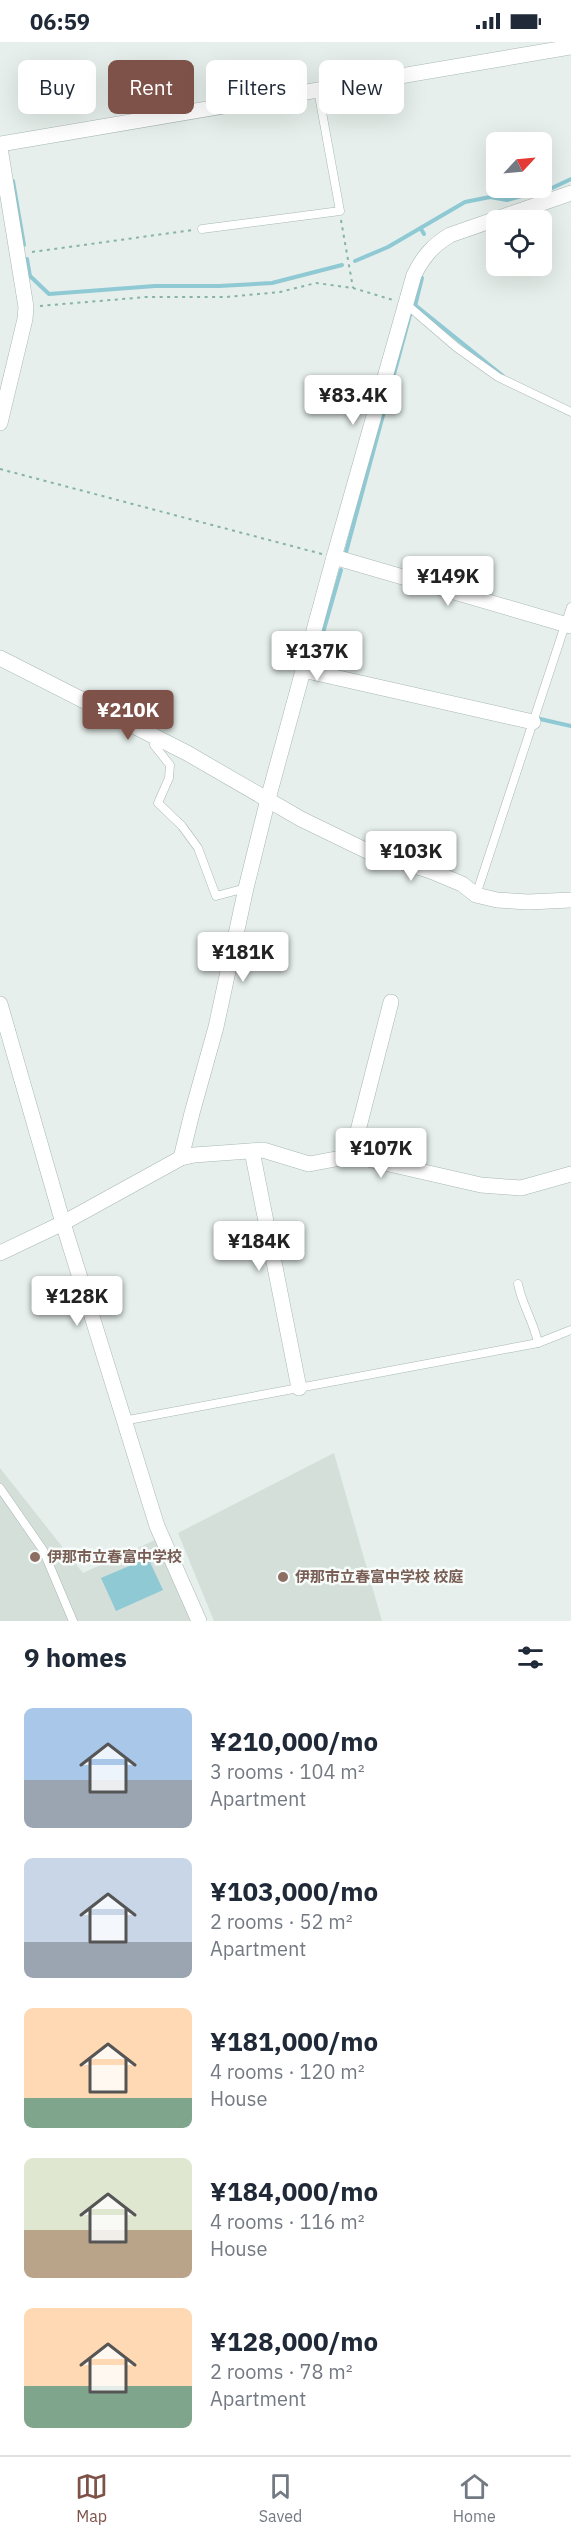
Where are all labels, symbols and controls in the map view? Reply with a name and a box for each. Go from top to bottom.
text: 06:59 [30,7,90,36]
chip: Buy [18,60,96,114]
chip: Rent [108,60,194,114]
chip: Filters [206,60,307,114]
chip: New [319,60,404,114]
north arrow [486,132,552,198]
map controls [486,132,552,276]
button: locate [486,210,552,276]
pin: ¥83.4K [304,375,402,426]
text: ¥83.4K [318,381,388,408]
pin: ¥149K [406,556,490,607]
text: ¥149K [417,562,479,589]
pin: ¥137K [275,631,359,682]
text: ¥137K [286,637,348,664]
pin: ¥210K [86,690,170,741]
text: ¥210K [97,696,159,723]
pin: ¥103K [369,831,453,882]
text: ¥103K [380,837,442,864]
pin: ¥181K [201,932,285,983]
text: ¥181K [212,938,274,965]
pin: ¥107K [339,1128,423,1179]
text: ¥107K [350,1134,412,1161]
pin: ¥184K [217,1221,301,1272]
text: ¥184K [228,1227,290,1254]
pin: ¥128K [35,1276,119,1327]
text: ¥128K [46,1282,108,1309]
place label: 伊那市立春富中学校 [47,1547,182,1566]
marker: 伊那市立春富中学校 [28,1550,42,1564]
place label: 伊那市立春富中学校 校庭 [295,1567,464,1586]
marker: 伊那市立春富中学校 校庭 [276,1570,290,1584]
text: 9 homes [24,1640,127,1674]
icon: filters [514,1641,547,1674]
text: ¥210,000/mo [210,1724,378,1758]
icon: home [72,1732,144,1804]
text: 3 rooms · 104 m² [210,1758,365,1785]
text: Apartment [210,1785,306,1812]
text: ¥103,000/mo [210,1874,378,1908]
icon: home [72,1882,144,1954]
text: 2 rooms · 52 m² [210,1908,353,1935]
text: Apartment [210,1935,306,1962]
text: ¥181,000/mo [210,2024,378,2058]
icon: home [72,2032,144,2104]
text: 4 rooms · 120 m² [210,2058,365,2085]
text: House [210,2085,267,2112]
text: ¥184,000/mo [210,2174,378,2208]
icon: home [72,2182,144,2254]
text: 4 rooms · 116 m² [210,2208,365,2235]
text: House [210,2235,267,2262]
text: ¥128,000/mo [210,2324,378,2358]
icon: home [72,2332,144,2404]
text: 2 rooms · 78 m² [210,2358,353,2385]
text: Apartment [210,2385,306,2412]
tab: Map [75,2470,108,2526]
tab: Saved [259,2470,302,2526]
tab: Home [453,2470,496,2526]

